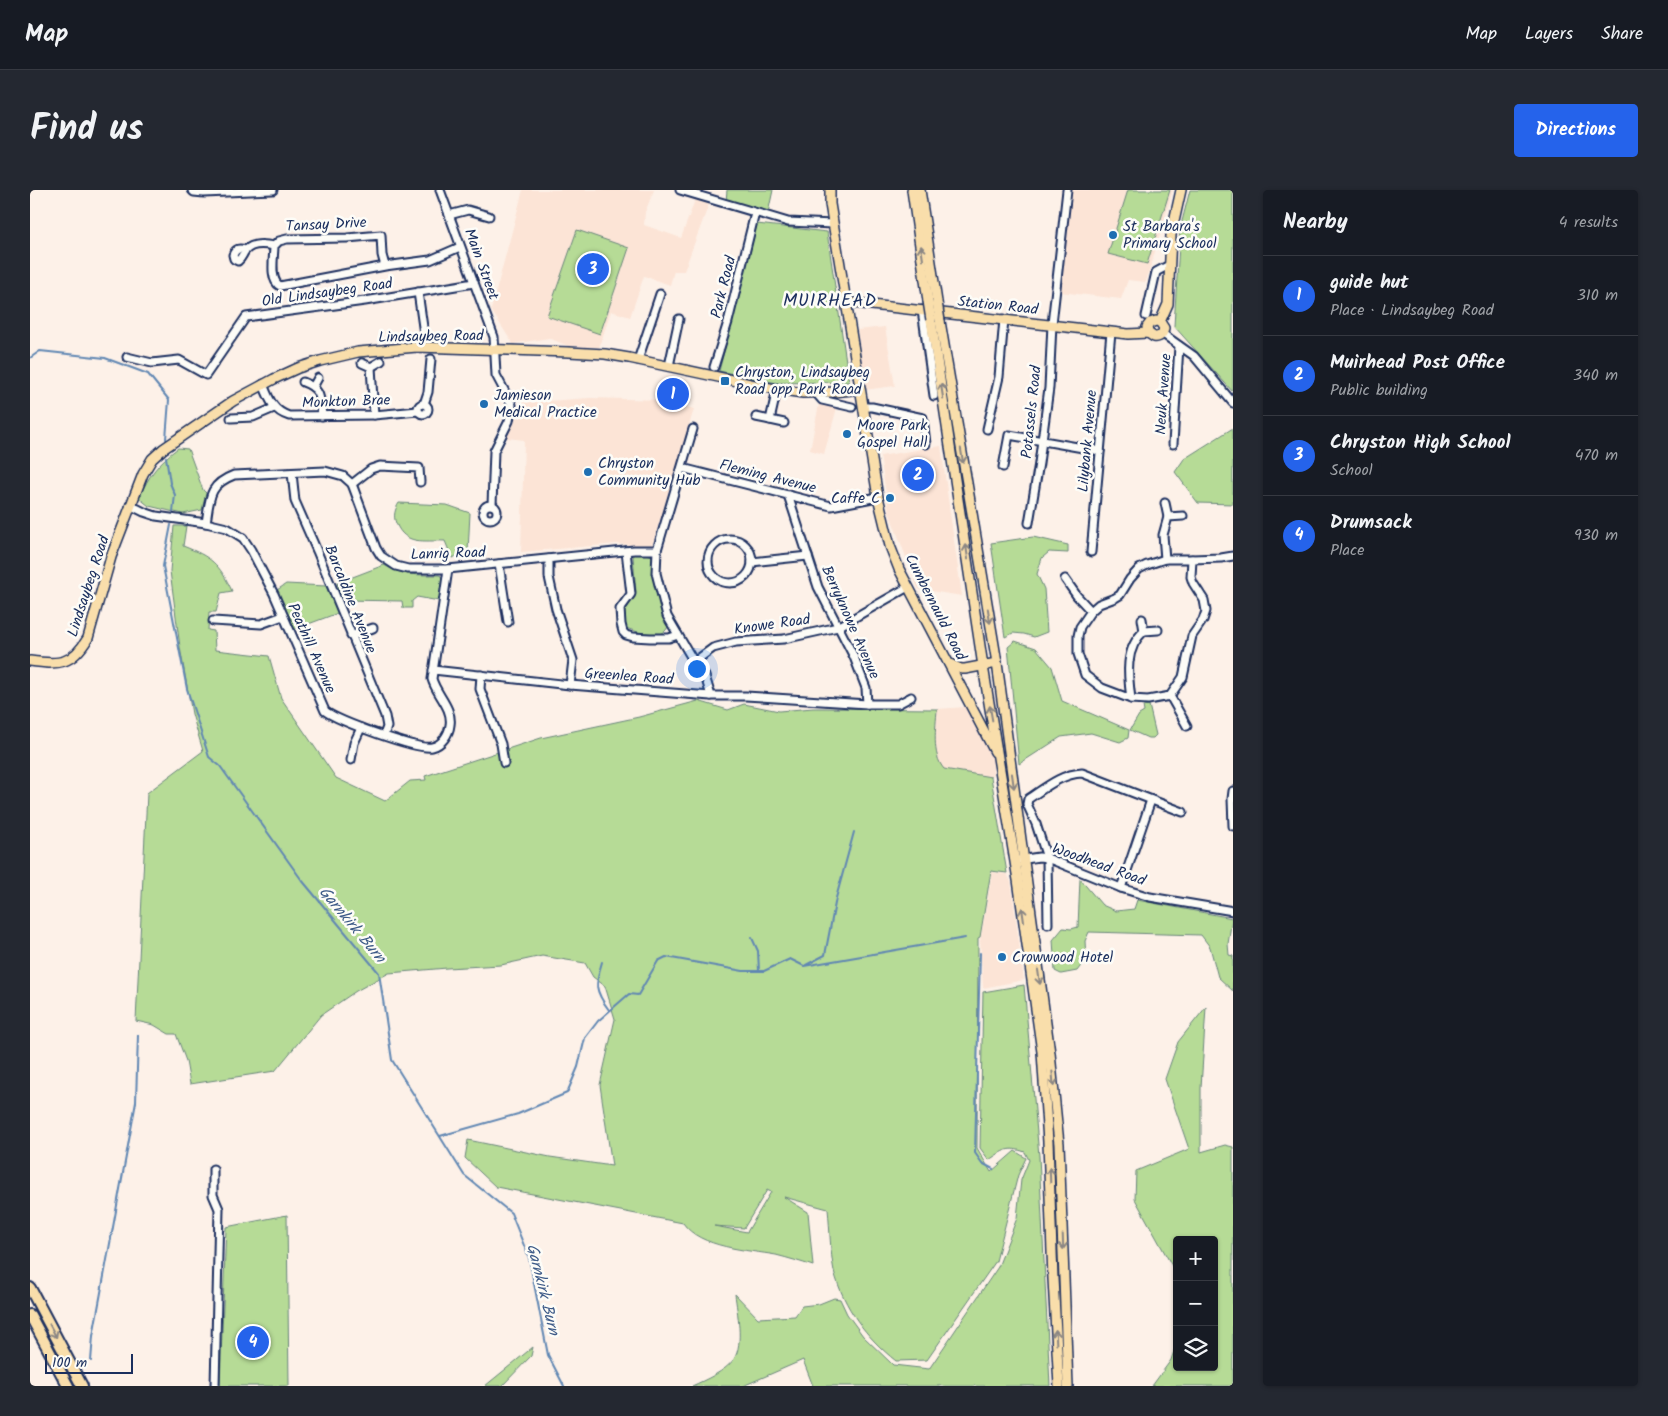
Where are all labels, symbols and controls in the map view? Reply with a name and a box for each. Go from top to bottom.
text: Map [25,15,68,54]
text: Map [1466,20,1497,49]
text: Layers [1525,20,1573,49]
text: Share [1601,20,1643,49]
text: Find us [30,102,143,158]
button: Directions [1514,104,1638,157]
text: Nearby [1283,206,1348,239]
text: 4 results [1559,210,1618,235]
street label: Tansay Drive [285,211,367,239]
place label: St Barbara's Primary School [1123,215,1217,256]
street label: Main Street [457,225,505,304]
marker: St Barbara's Primary School [1107,229,1119,241]
one-way arrow [916,245,926,261]
pin: 3 [577,250,609,288]
street label: Park Road [705,253,743,321]
text: guide hut [1330,268,1409,298]
street label: Old Lindsaybeg Road [260,272,395,314]
text: 1 [1297,283,1301,308]
text: 310 m [1577,283,1618,308]
district label: MUIRHEAD [783,287,877,316]
street label: Station Road [956,290,1040,322]
text: Place · Lindsaybeg Road [1330,298,1494,323]
street label: Lindsaybeg Road [378,324,485,350]
text: Muirhead Post Office [1330,348,1505,378]
street label: Neuk Avenue [1149,352,1179,435]
place label: Chryston, Lindsaybeg Road opp Park Road [735,361,870,402]
text: 2 [1294,363,1304,388]
text: 340 m [1573,363,1618,388]
street label: Potassels Road [1015,364,1049,460]
pin: 1 [657,375,689,413]
marker: Chryston, Lindsaybeg Road opp Park Road [719,375,731,387]
text: Public building [1330,378,1428,403]
place label: Jamieson Medical Practice [494,384,597,425]
one-way arrow [937,384,947,400]
street label: Monkton Brae [301,388,391,416]
street label: Lilybank Avenue [1072,389,1104,493]
marker: Jamieson Medical Practice [478,398,490,410]
place label: Moore Park Gospel Hall [857,414,928,455]
marker: Moore Park Gospel Hall [841,428,853,440]
text: Chryston High School [1330,428,1510,458]
text: 3 [1295,443,1303,468]
text: 470 m [1575,443,1618,468]
one-way arrow [958,448,968,464]
place label: Chryston Community Hub [598,452,701,493]
street label: Fleming Avenue [717,453,819,501]
pin: 2 [902,456,934,494]
text: School [1330,458,1373,483]
marker: Chryston Community Hub [582,466,594,478]
place label: Caffe C [831,487,880,511]
marker: Caffe C [884,492,896,504]
text: Drumsack [1330,508,1412,538]
text: 4 [1295,523,1303,548]
text: 930 m [1574,523,1618,548]
street label: Lindsaybeg Road [61,532,117,640]
text: Place [1330,538,1364,563]
street label: Lanrig Road [410,541,486,567]
street label: Barcaldine Avenue [317,542,383,657]
one-way arrow [961,544,971,560]
street label: Cumbernauld Road [898,550,973,666]
street label: Berryknowe Avenue [814,562,886,683]
street label: Peathill Avenue [280,599,342,698]
street label: Knowe Road [733,608,812,642]
one-way arrow [984,608,994,624]
your location [684,656,710,682]
street label: Greenlea Road [584,662,675,692]
one-way arrow [986,705,996,721]
one-way arrow [1008,773,1018,789]
street label: Woodhead Road [1048,837,1149,893]
water label: Garnkirk Burn [312,881,392,970]
one-way arrow [1017,908,1027,924]
place label: Crowwood Hotel [1012,946,1113,970]
marker: Crowwood Hotel [996,951,1008,963]
one-way arrow [1035,968,1045,984]
one-way arrow [1048,1071,1058,1087]
one-way arrow [1045,1167,1054,1183]
one-way arrow [1058,1233,1067,1249]
map controls [1173,1236,1218,1371]
button: + [1173,1236,1218,1281]
water label: Garnkirk Burn [519,1241,566,1339]
button: − [1173,1281,1218,1326]
one-way arrow [49,1323,58,1338]
pin: 4 [237,1323,269,1361]
button: layers [1173,1326,1218,1371]
one-way arrow [1051,1330,1060,1346]
scale bar [45,1351,132,1374]
text: 100 m [52,1352,87,1374]

